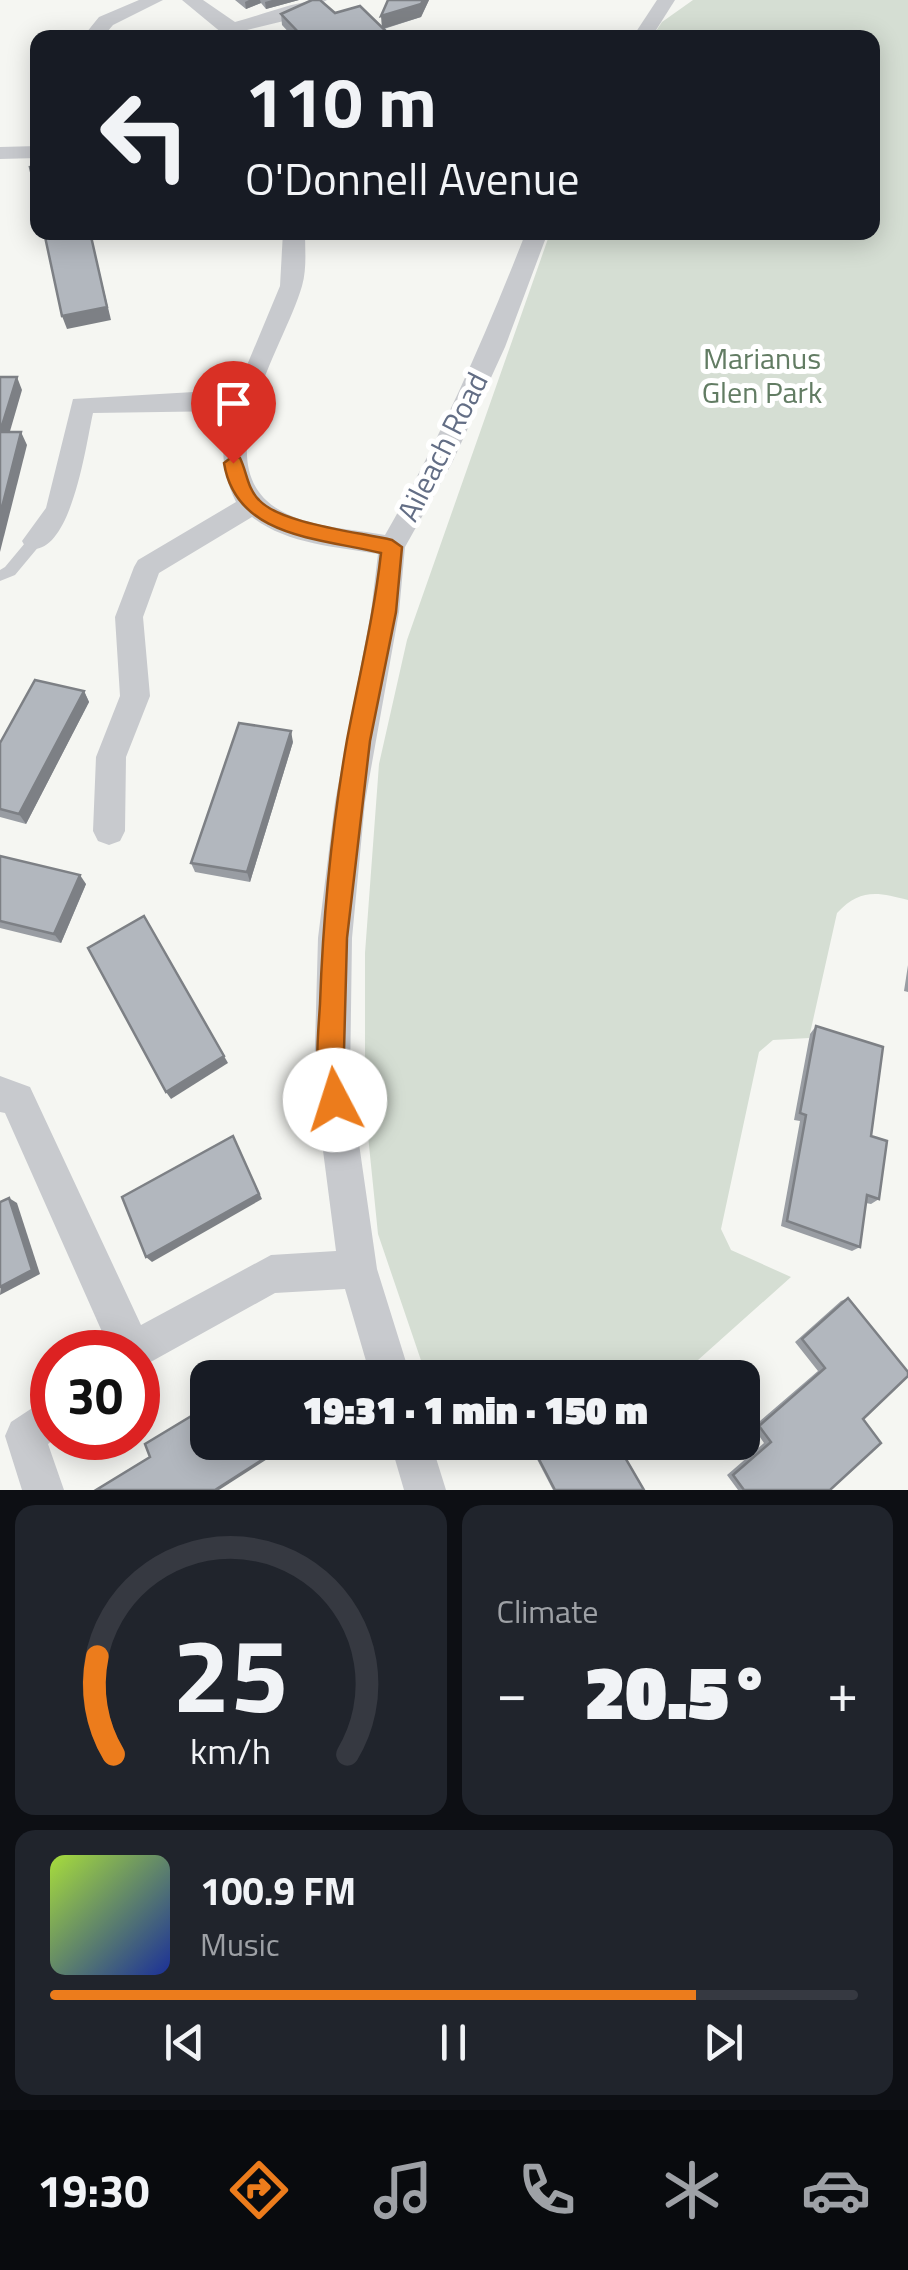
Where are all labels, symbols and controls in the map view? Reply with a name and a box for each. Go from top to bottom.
text: 110 m [245,48,437,154]
icon: left [80,70,210,200]
text: O'Donnell Avenue [245,144,579,212]
park label: Marianus Glen Park [702,335,822,415]
pin [191,361,276,464]
street label: Aileach Road [385,364,499,529]
icon: arrive [206,376,261,431]
position arrow [283,1048,387,1152]
speed limit sign: 30 [30,1330,160,1460]
text: 19:31 · 1 min · 150 m [302,1381,648,1439]
text: Climate [497,1587,598,1635]
text: 25 [173,1594,289,1752]
text: 20.5° [584,1634,770,1748]
text: − [497,1650,527,1733]
text: + [827,1650,858,1733]
text: km/h [190,1723,271,1778]
text: 100.9 FM [200,1862,356,1920]
text: Music [200,1920,280,1968]
icon: previous [157,2015,212,2070]
icon: pause [426,2015,481,2070]
icon: next [696,2015,751,2070]
icon: directions [224,2155,294,2225]
icon: music [368,2155,438,2225]
icon: phone [512,2155,582,2225]
icon: climate [657,2155,727,2225]
icon: car [801,2155,871,2225]
text: 19:30 [37,2156,149,2224]

